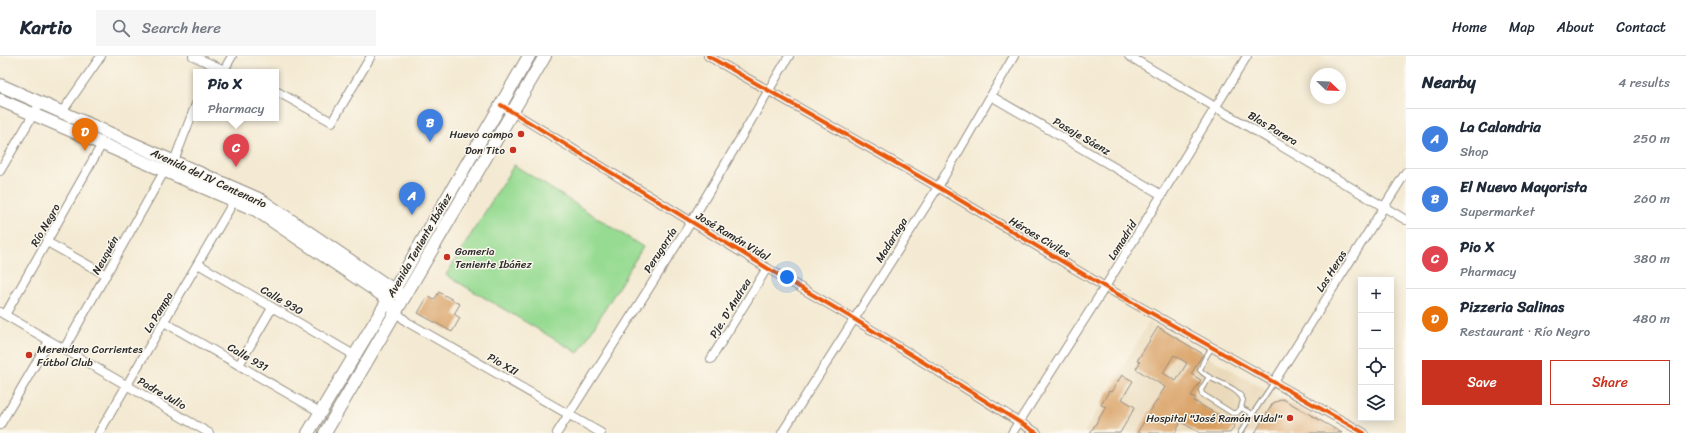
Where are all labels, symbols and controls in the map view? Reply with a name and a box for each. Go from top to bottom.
search box [96,10,376,46]
text: Kartio [20,11,72,44]
text: Search here [142,15,221,41]
text: Home [1452,15,1487,40]
text: Map [1509,15,1535,40]
text: About [1557,15,1594,40]
text: Contact [1616,15,1666,40]
icon: search [110,17,132,39]
text: Nearby [1422,67,1476,97]
north arrow [1310,68,1346,104]
popup [193,69,279,121]
text: Pio X [208,71,243,97]
text: 4 results [1618,71,1670,94]
text: Pharmacy [208,97,264,120]
street label: Blas Parera [1244,106,1302,151]
pin: B [417,109,443,142]
street label: Pasaje Sáenz [1049,112,1115,161]
text: La Calandria [1460,114,1541,140]
pin: D [72,118,98,151]
place label: Huevo campo [449,125,513,144]
text: A [1431,127,1439,150]
text: 250 m [1633,127,1670,150]
marker: Huevo campo [516,129,526,139]
pin: C [223,134,249,167]
text: Shop [1460,140,1488,163]
place label: Don Tito [465,141,506,160]
street label: Avenida del IV Centenario [149,145,269,211]
marker: Don Tito [508,145,518,155]
text: El Nuevo Mayorista [1460,174,1587,200]
pin: A [399,182,425,215]
text: B [1431,187,1439,210]
text: 260 m [1634,187,1670,210]
street label: Avenida Teniente Ibáñez [384,191,454,299]
street label: Río Negro [25,200,66,250]
text: Supermarket [1460,200,1535,223]
street label: José Ramón Vidal [691,206,774,266]
street label: Héroes Civiles [1005,212,1075,264]
street label: Madariaga [870,214,913,266]
street label: Lamadrid [1103,216,1143,264]
street label: Perugorría [638,223,683,277]
street label: Neuquén [87,232,124,278]
text: Pio X [1460,234,1495,260]
place label: Gomeria Teniente Ibáñez [455,242,532,274]
street label: Las Heras [1311,246,1352,296]
text: C [1431,247,1439,270]
text: 380 m [1633,247,1670,270]
marker: Gomeria Teniente Ibáñez [442,252,452,262]
text: Pharmacy [1460,260,1516,283]
your location [777,267,797,287]
street label: Pje. D'Andrea [705,274,757,342]
map controls [1358,277,1394,421]
button: + [1358,277,1394,313]
street label: Calle 930 [257,280,307,320]
street label: La Pampa [139,288,178,337]
text: Pizzeria Salinas [1460,294,1564,320]
text: D [1431,307,1439,330]
text: 480 m [1632,307,1670,330]
button: − [1358,313,1394,349]
text: Restaurant · Río Negro [1460,320,1590,343]
street label: Calle 931 [224,338,272,377]
place label: Merendero Corrientes Fútbol Club [37,340,143,372]
street label: Pio XII [484,348,522,381]
button: locate [1358,349,1394,385]
marker: Merendero Corrientes Fútbol Club [24,350,34,360]
button: Save [1422,360,1542,405]
button: Share [1550,360,1670,405]
street label: Padre Julio [134,372,190,415]
button: layers [1358,385,1394,421]
place label: Hospital "José Ramón Vidal" [1146,409,1283,428]
marker: Hospital "José Ramón Vidal" [1285,413,1295,423]

